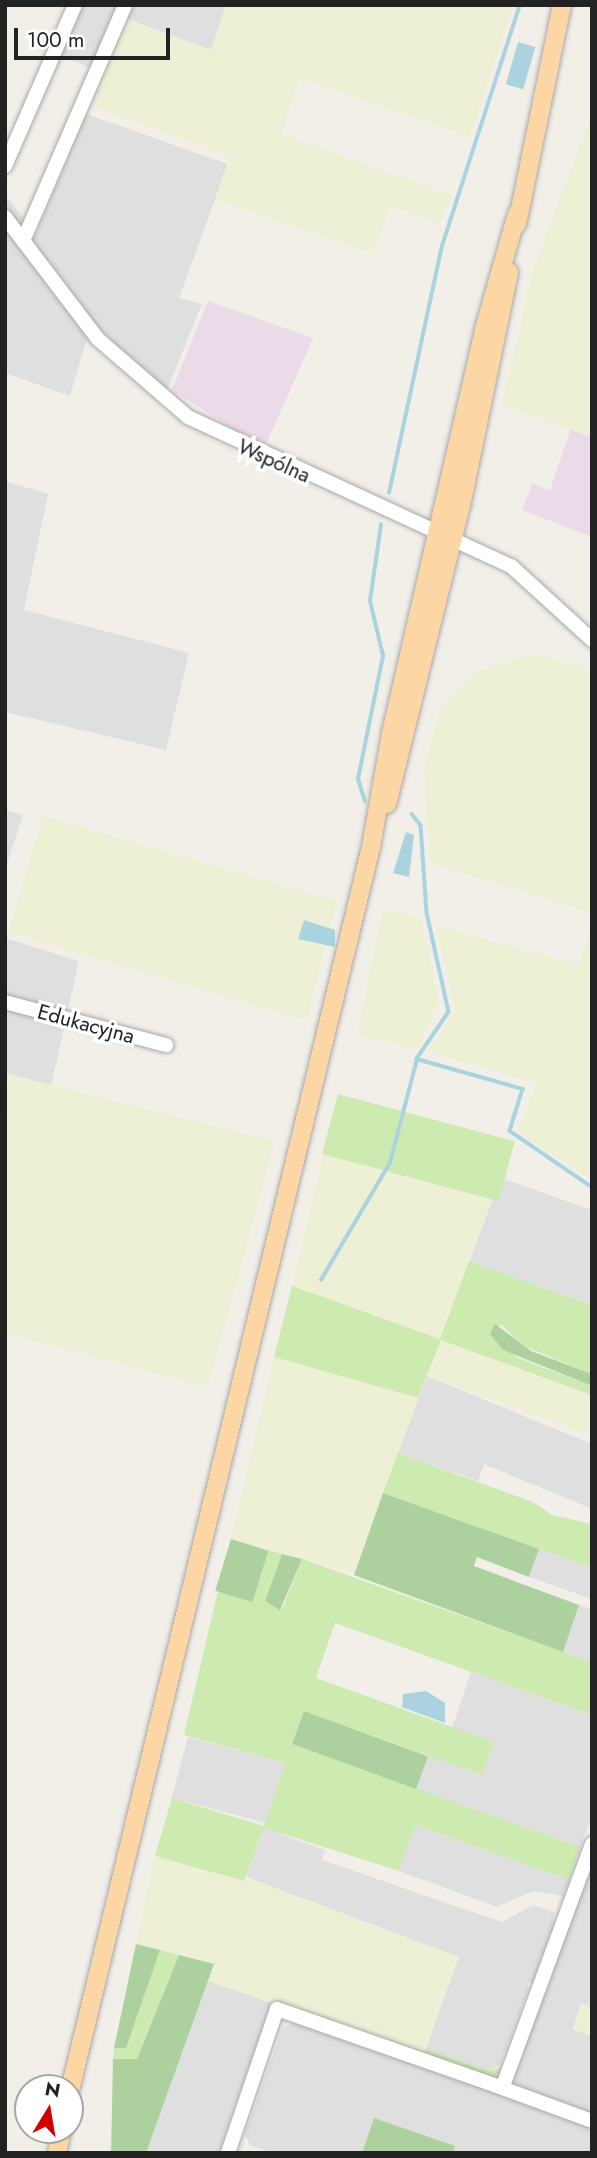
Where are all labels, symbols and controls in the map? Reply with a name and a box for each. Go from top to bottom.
scale bar [18,14,173,58]
text: 100 m [27,25,84,55]
street label: Wspólna [234,434,314,488]
street label: Edukacyjna [35,999,137,1049]
north arrow [14,2074,84,2144]
text: N [43,2075,63,2105]

